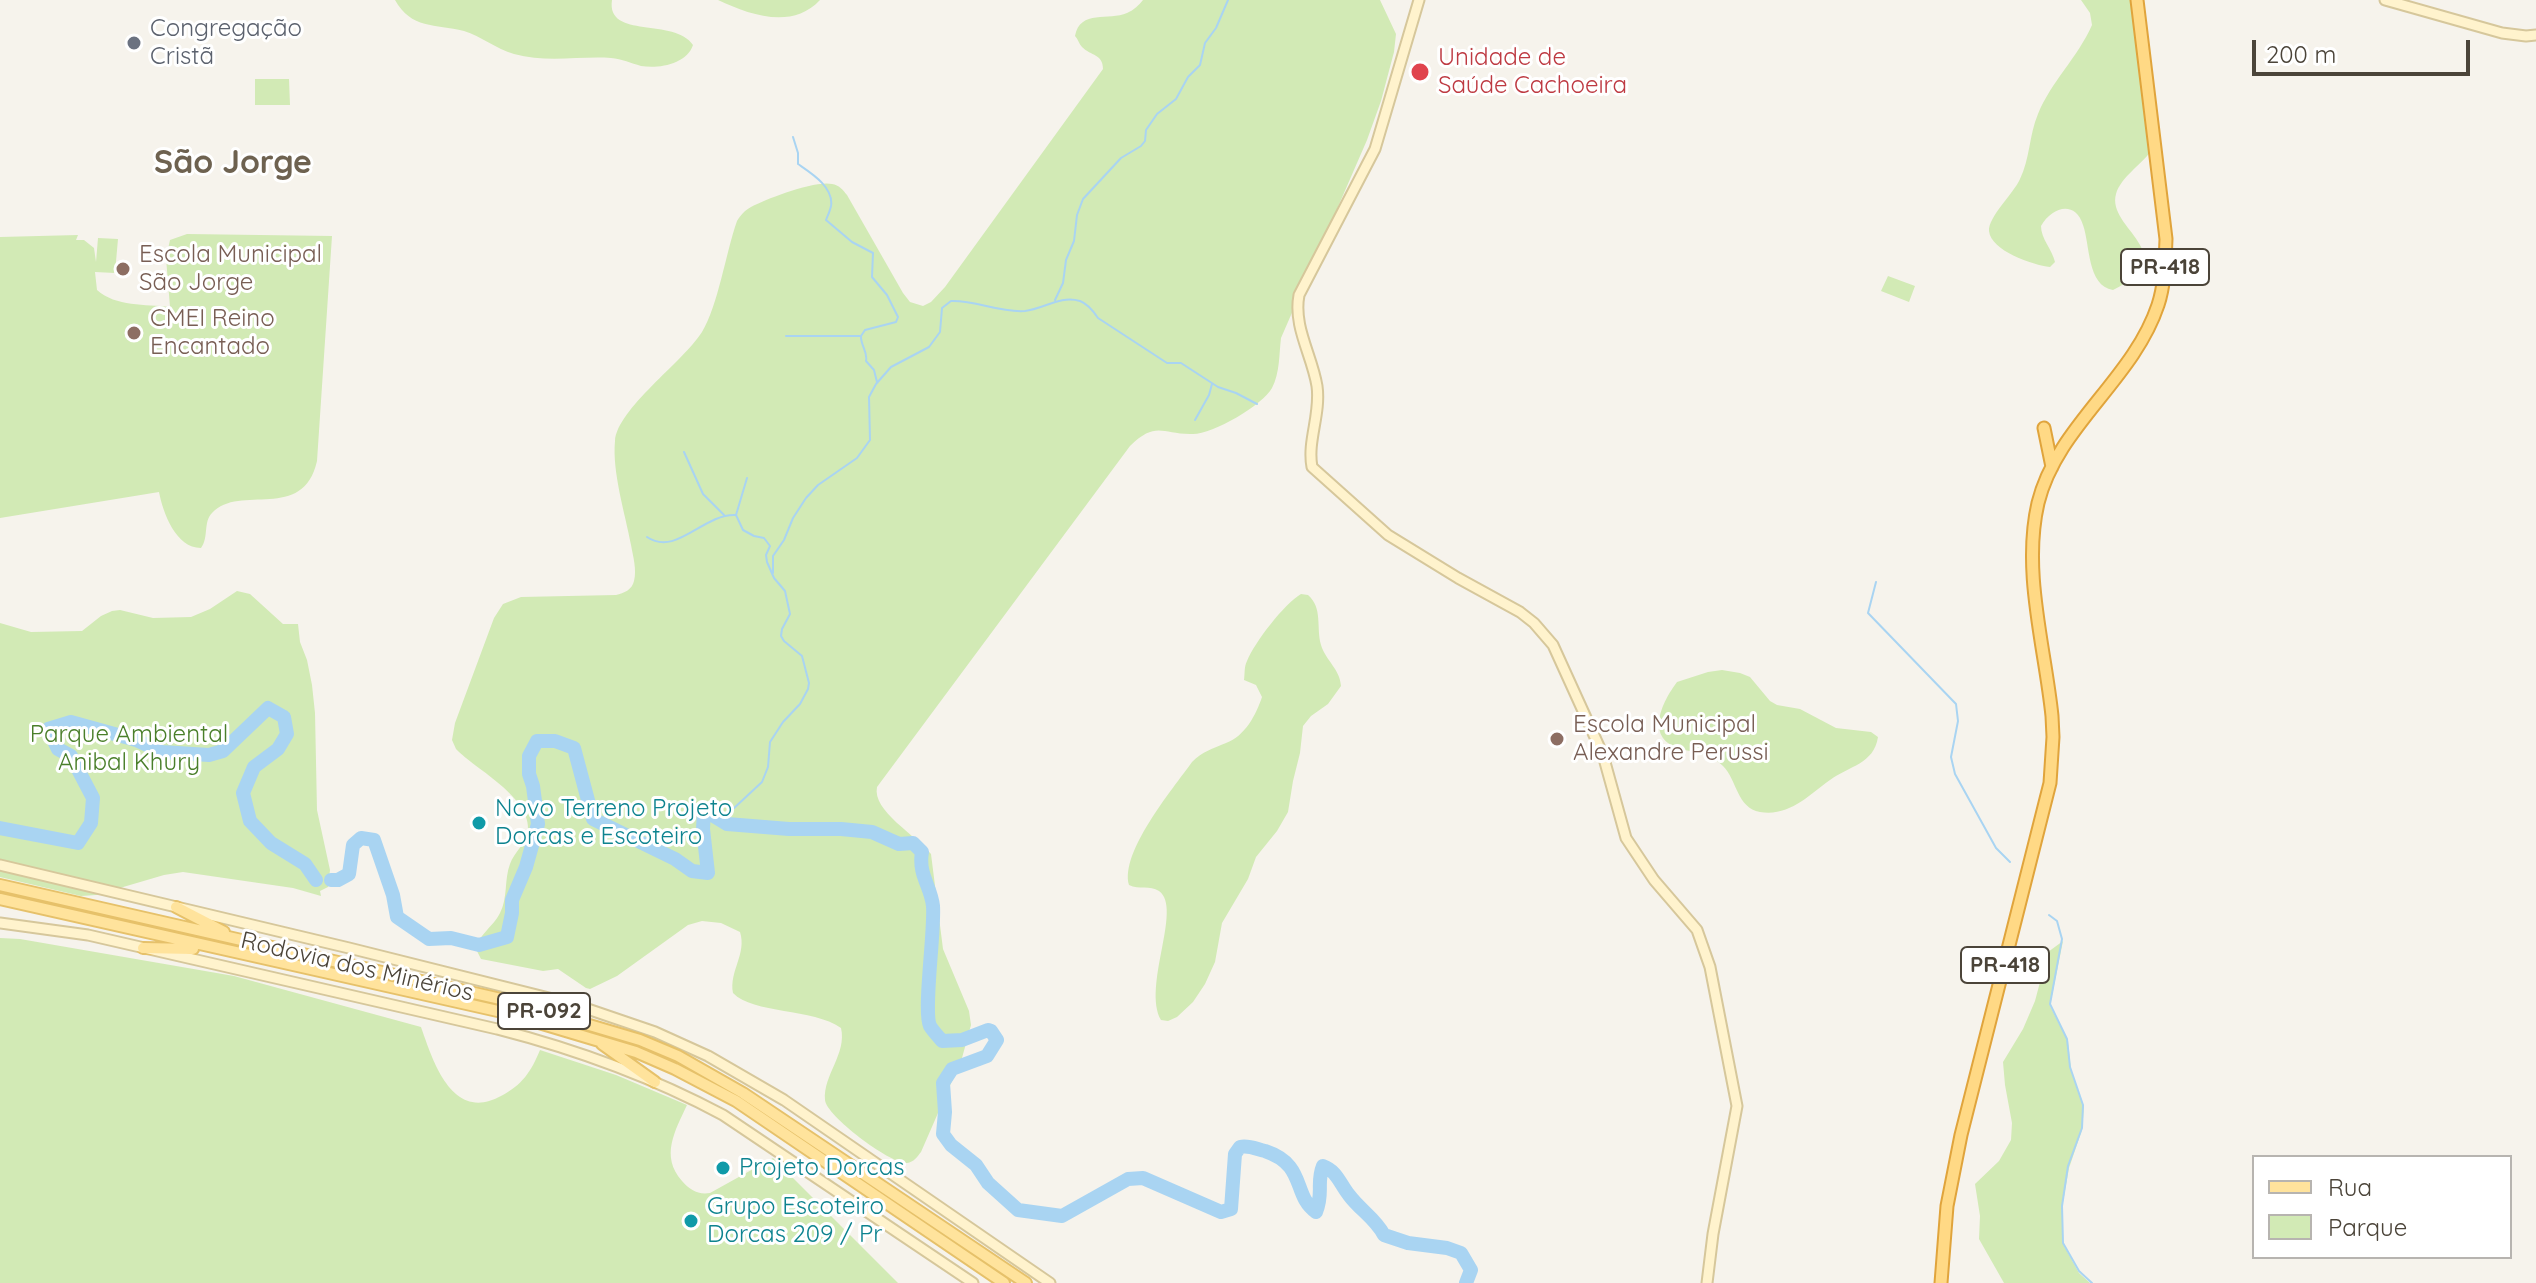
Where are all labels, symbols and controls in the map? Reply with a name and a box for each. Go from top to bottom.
place label: Congregação Cristã [150,15,302,71]
scale bar [2256,24,2474,74]
marker: Congregação Cristã [125,34,143,52]
text: 200 m [2266,39,2336,69]
place label: Unidade de Saúde Cachoeira [1438,44,1627,100]
marker: Unidade de Saúde Cachoeira [1409,61,1431,83]
district label: São Jorge [154,144,312,182]
place label: Escola Municipal São Jorge [139,241,322,297]
road number: PR-418 [2121,249,2209,285]
marker: Escola Municipal São Jorge [114,260,132,278]
place label: CMEI Reino Encantado [150,305,275,361]
marker: CMEI Reino Encantado [125,324,143,342]
place label: Escola Municipal Alexandre Perussi [1573,711,1769,767]
park label: Parque Ambiental Anibal Khury [30,721,228,777]
marker: Escola Municipal Alexandre Perussi [1548,730,1566,748]
place label: Novo Terreno Projeto Dorcas e Escoteiro [495,795,732,851]
marker: Novo Terreno Projeto Dorcas e Escoteiro [470,814,488,832]
street label: Rodovia dos Minérios [238,926,476,1008]
road number: PR-418 [1961,947,2049,983]
road number: PR-092 [498,993,590,1029]
place label: Projeto Dorcas [739,1154,905,1182]
legend [2252,1155,2512,1259]
marker: Projeto Dorcas [714,1159,732,1177]
text: Rua [2328,1172,2372,1202]
place label: Grupo Escoteiro Dorcas 209 / Pr [707,1193,884,1249]
marker: Grupo Escoteiro Dorcas 209 / Pr [682,1212,700,1230]
text: Parque [2328,1212,2407,1242]

